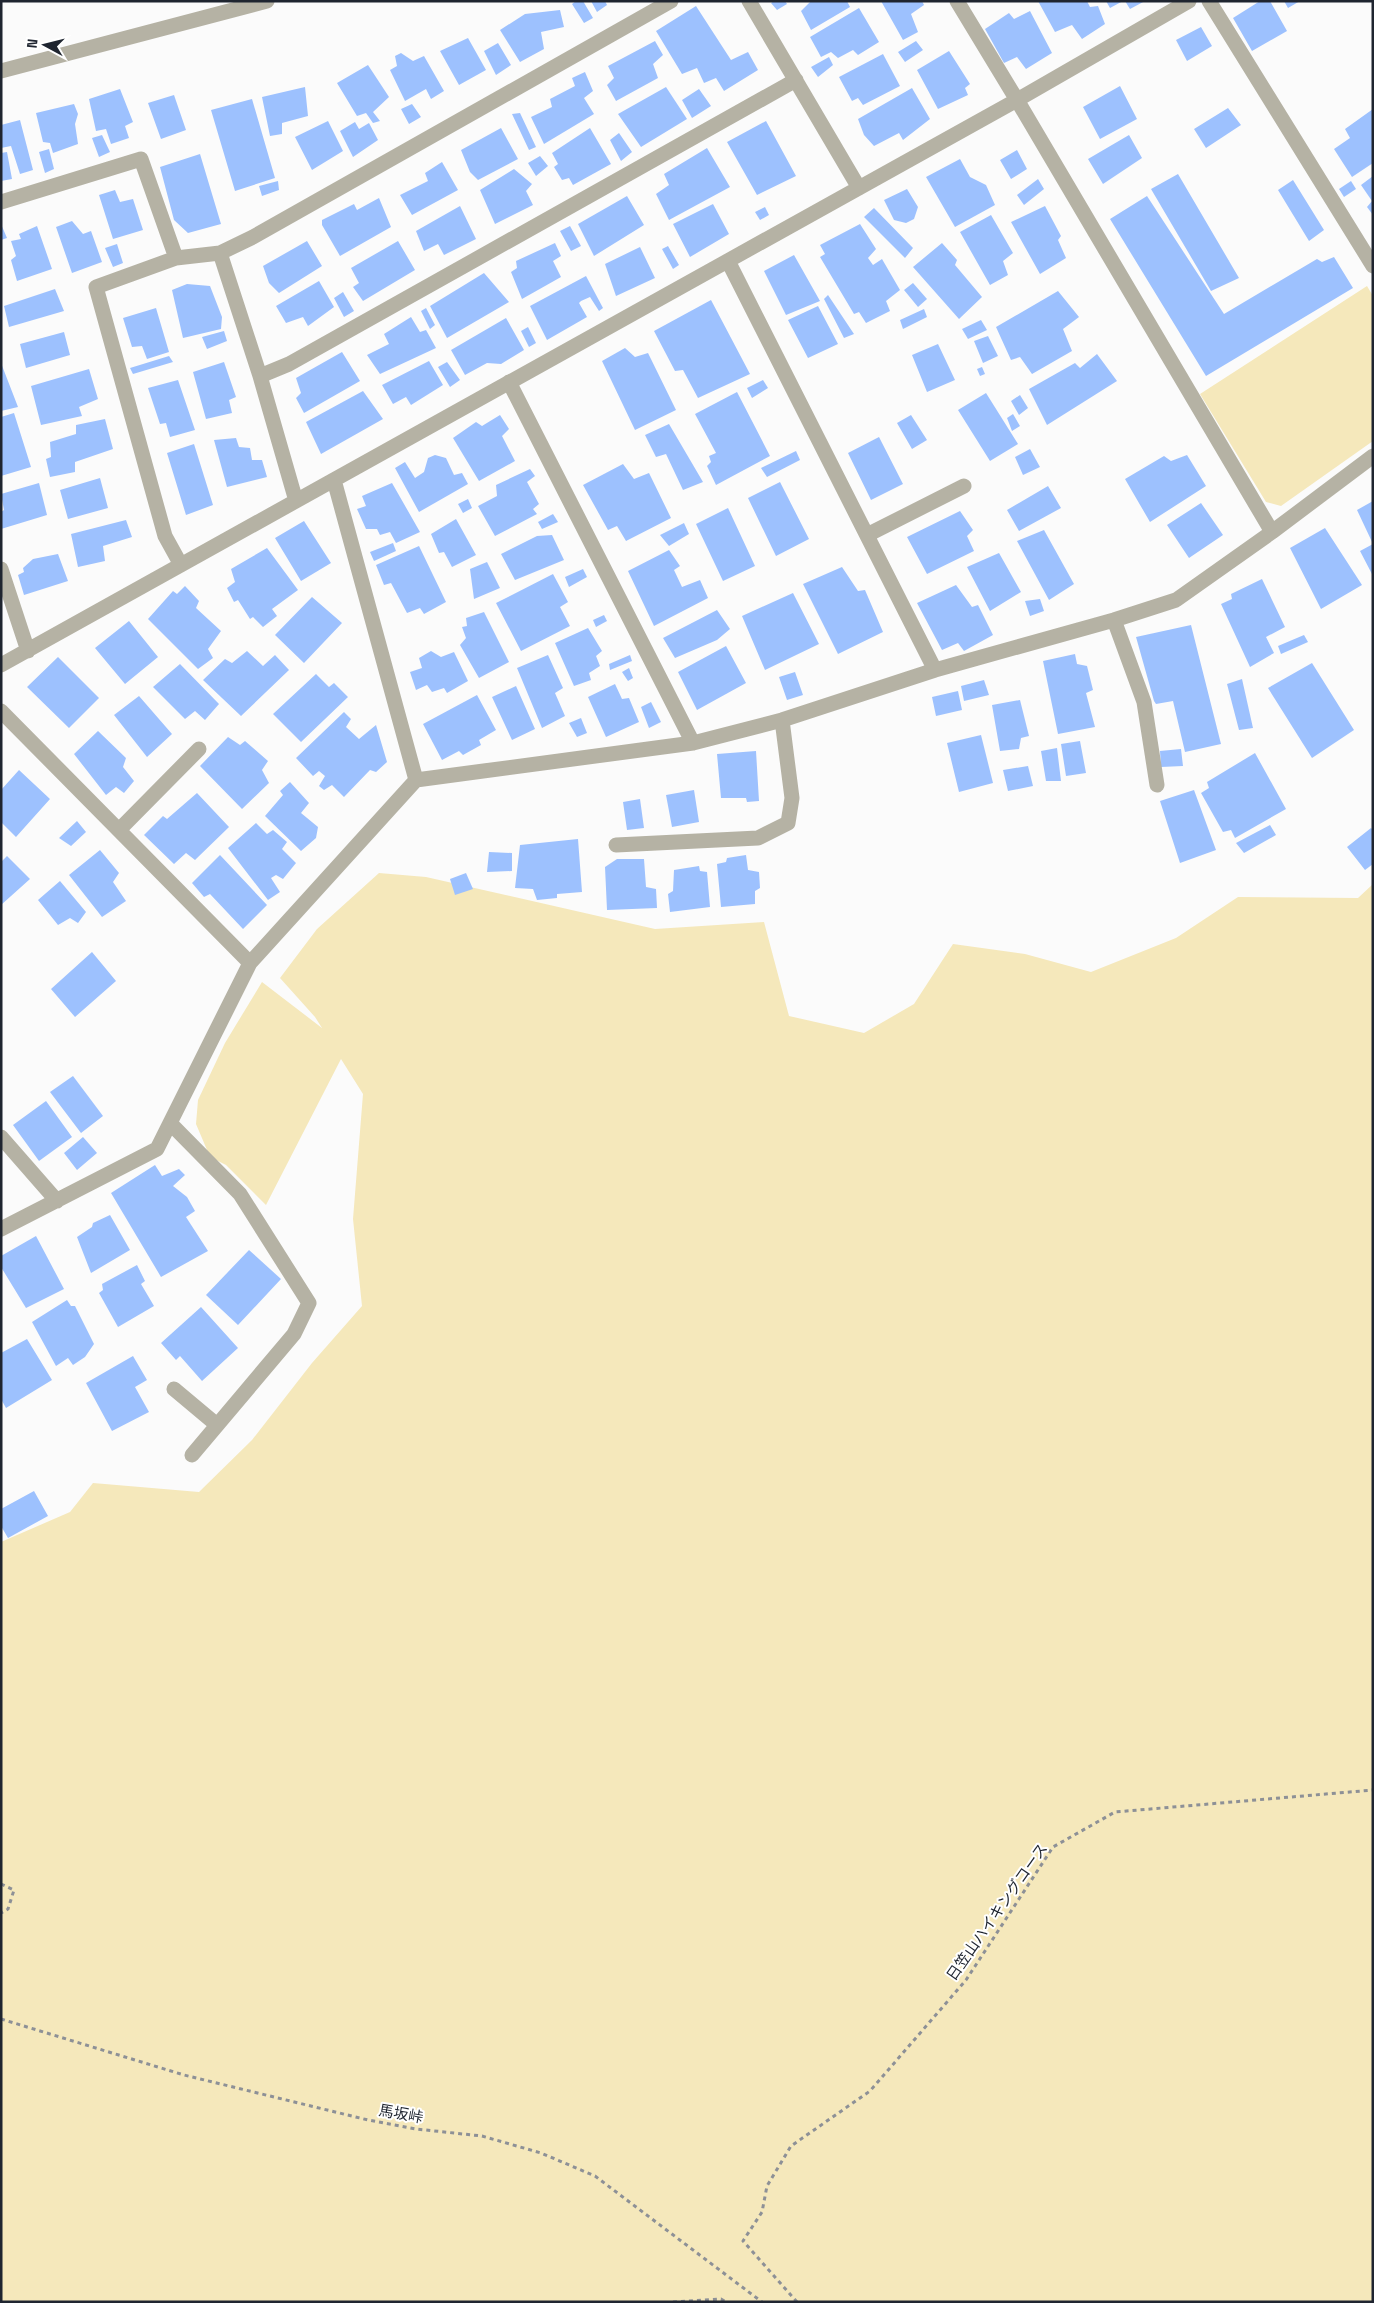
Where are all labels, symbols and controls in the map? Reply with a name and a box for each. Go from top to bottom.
north arrow [20,20,70,70]
text: N [23,38,42,49]
street label: 日笠山ハイキングコース [942,1839,1051,1984]
street label: 馬坂峠 [377,2100,425,2127]

